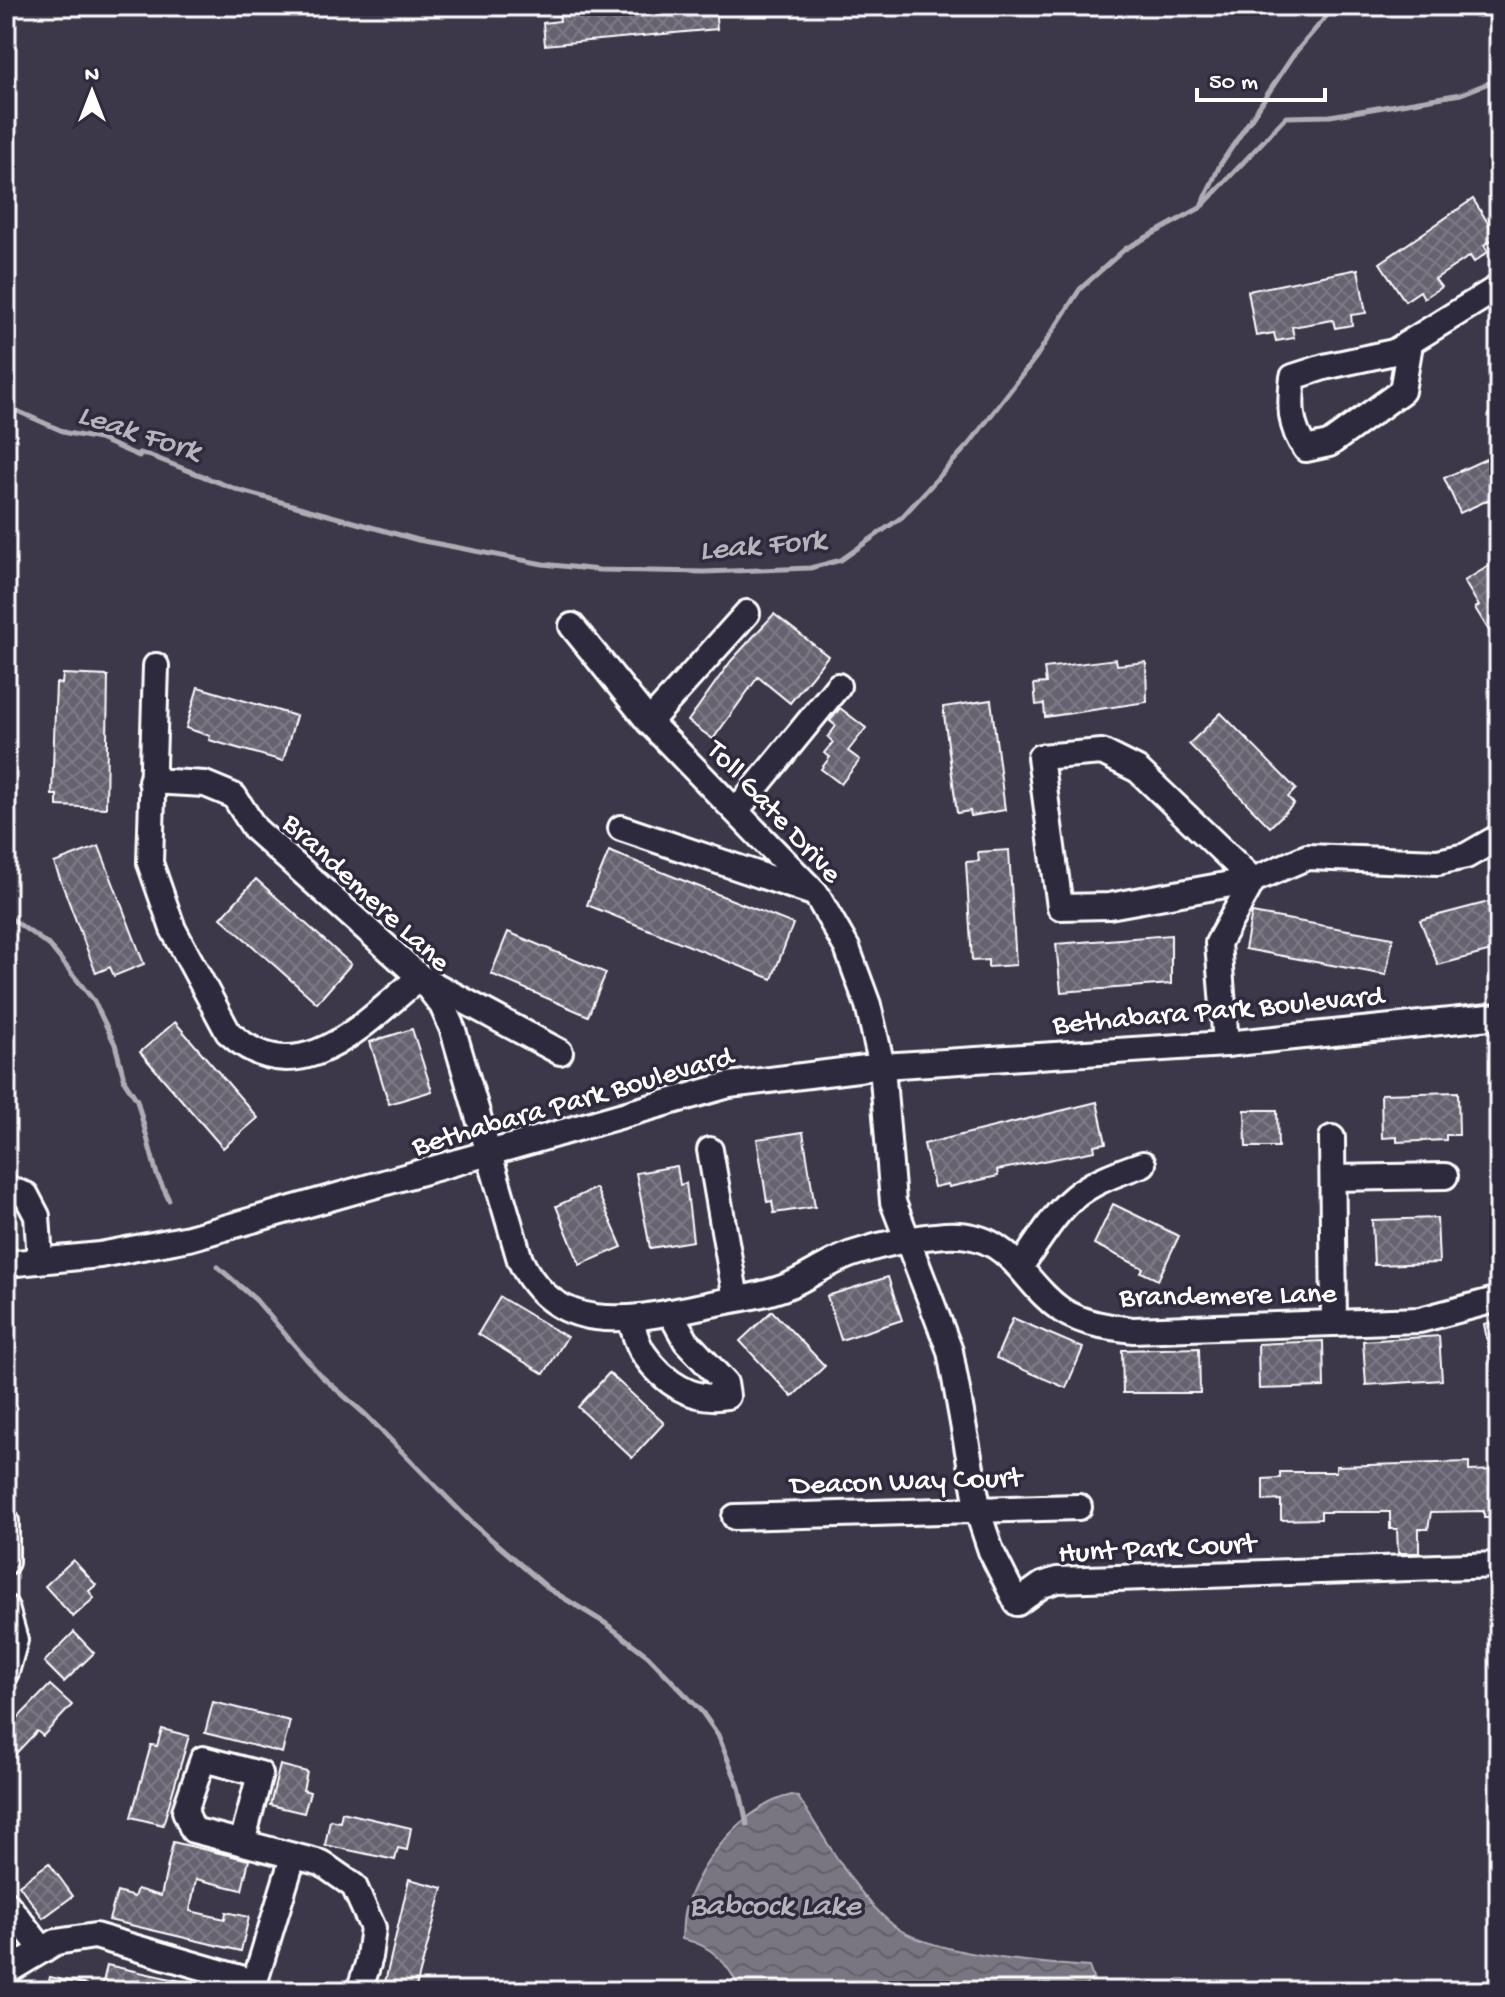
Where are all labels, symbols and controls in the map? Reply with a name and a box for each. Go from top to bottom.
north arrow [52,52,132,132]
scale bar [1197,52,1325,102]
text: N [85,63,99,89]
text: 50 m [1209,69,1258,98]
water label: Leak Fork [72,397,207,473]
water label: Leak Fork [698,522,830,571]
street label: Toll Gate Drive [696,733,848,892]
street label: Brandemere Lane [273,807,457,982]
street label: Bethabara Park Boulevard [1050,980,1388,1044]
street label: Bethabara Park Boulevard [408,1040,740,1166]
street label: Brandemere Lane [1118,1278,1338,1317]
street label: Deacon Way Court [788,1462,1025,1505]
street label: Hunt Park Court [1058,1528,1260,1573]
water label: Babcock Lake [689,1889,862,1927]

